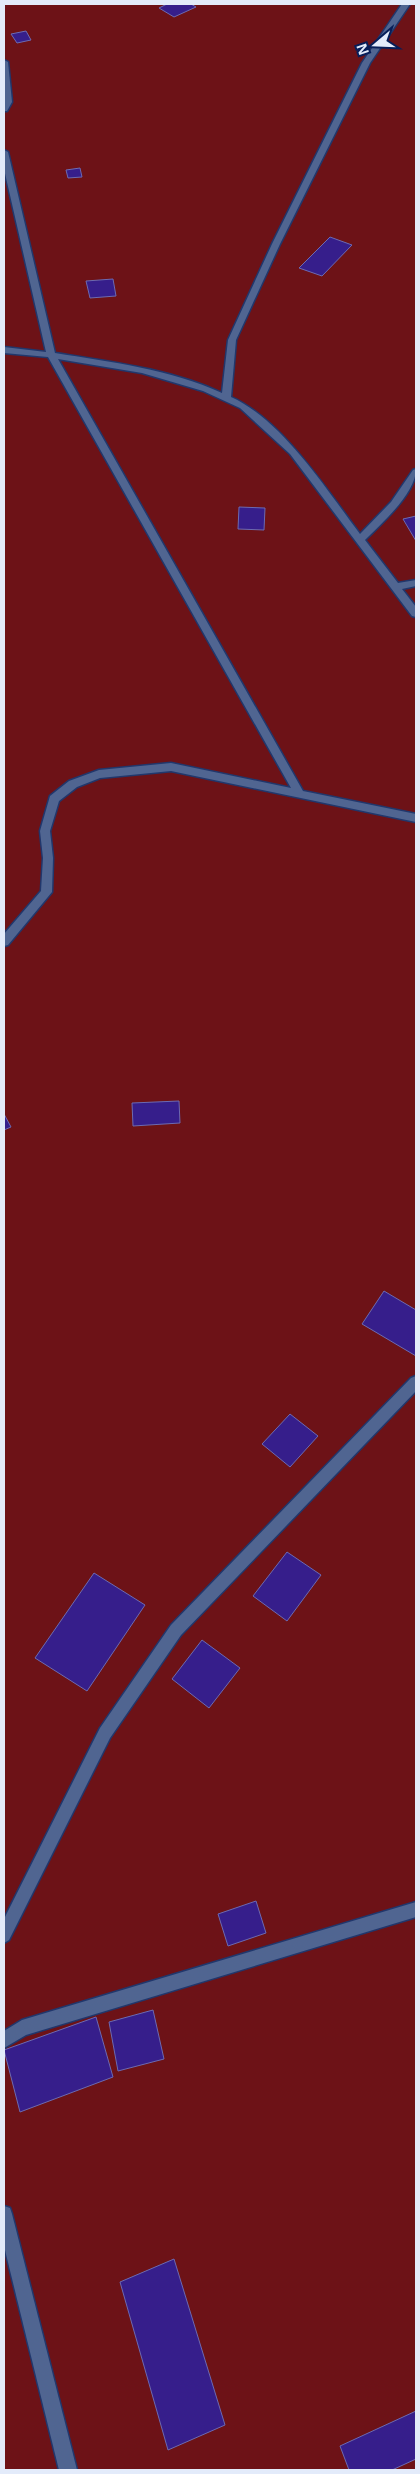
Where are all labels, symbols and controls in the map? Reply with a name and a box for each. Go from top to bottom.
north arrow [350,20,400,70]
text: N [351,41,373,58]

